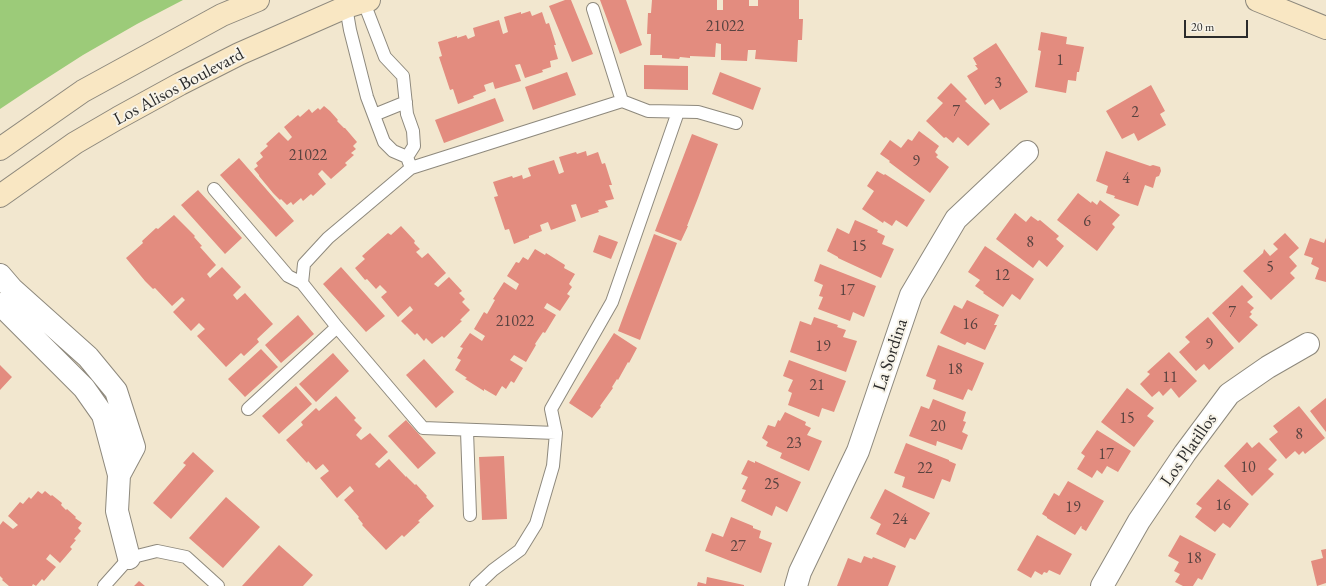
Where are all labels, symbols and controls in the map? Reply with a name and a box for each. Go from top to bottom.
scale bar [1186,12,1250,38]
house number: 21022 [706,17,744,37]
text: 20 m [1191,19,1214,35]
street label: Los Alisos Boulevard [110,44,248,130]
house number: 1 [1056,51,1064,71]
house number: 3 [994,74,1002,94]
house number: 7 [952,102,960,122]
house number: 2 [1131,103,1139,123]
house number: 21022 [289,146,327,166]
house number: 9 [912,152,920,172]
house number: 4 [1122,169,1130,189]
house number: 6 [1083,212,1091,232]
house number: 8 [1026,233,1034,253]
house number: 15 [851,237,867,257]
house number: 5 [1266,258,1274,278]
house number: 12 [994,266,1010,286]
house number: 17 [839,281,855,301]
house number: 7 [1228,303,1236,323]
house number: 21022 [496,312,534,332]
house number: 16 [962,315,978,335]
street label: La Sordina [869,316,913,394]
house number: 9 [1205,335,1213,355]
house number: 19 [815,337,831,357]
house number: 18 [947,360,963,380]
house number: 11 [1162,368,1178,388]
house number: 21 [809,376,825,396]
house number: 15 [1119,409,1135,429]
street label: Los Platillos [1156,410,1222,490]
house number: 20 [930,417,946,437]
house number: 8 [1295,425,1303,445]
house number: 23 [786,434,802,454]
house number: 17 [1098,445,1114,465]
house number: 10 [1240,458,1256,478]
house number: 22 [917,459,933,479]
house number: 25 [764,475,780,495]
house number: 16 [1215,496,1231,516]
house number: 19 [1065,498,1081,518]
house number: 24 [892,510,908,530]
house number: 27 [730,537,746,557]
house number: 18 [1186,549,1202,569]

